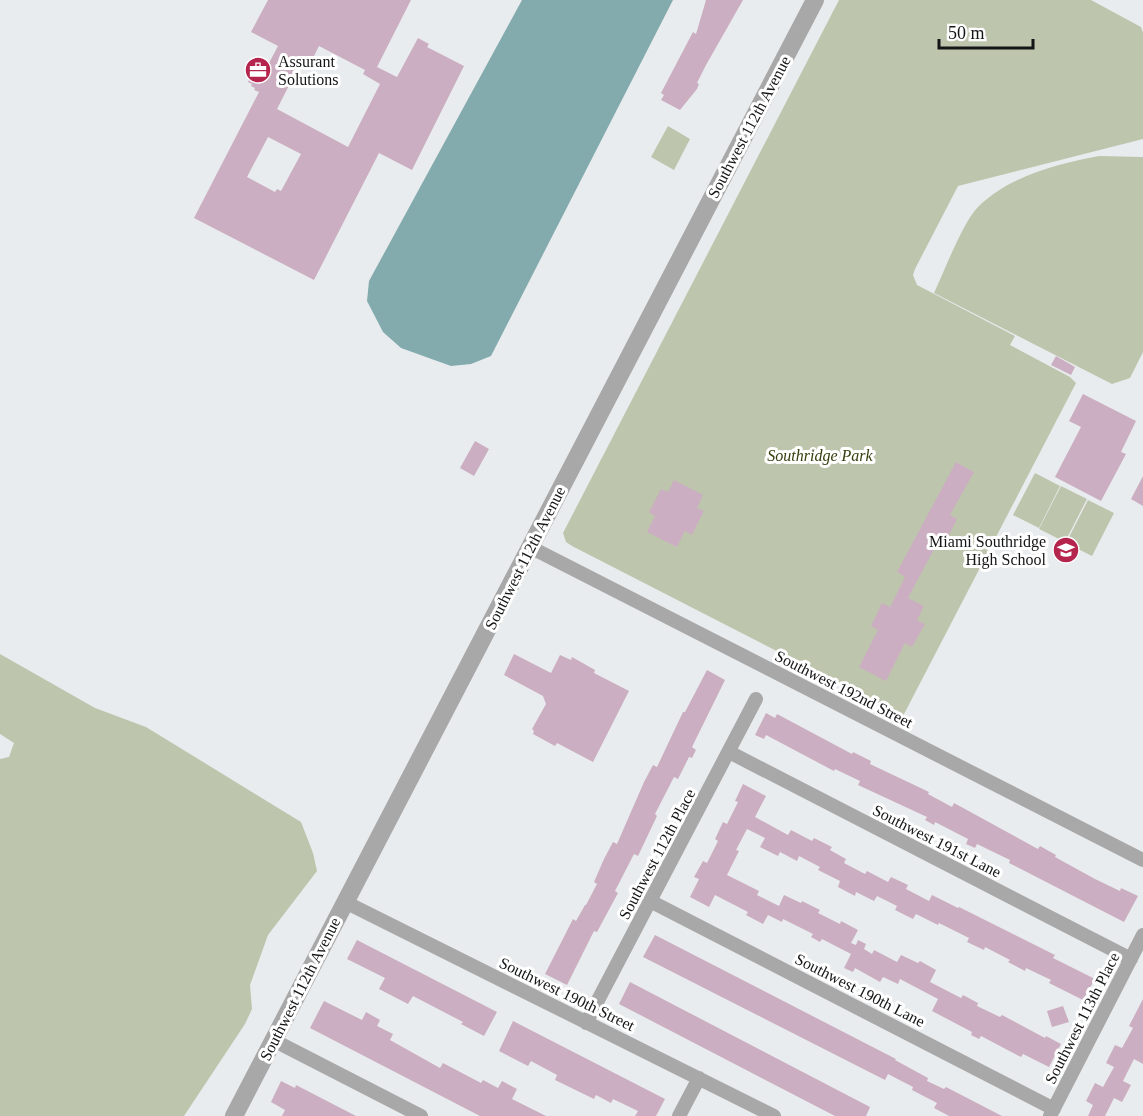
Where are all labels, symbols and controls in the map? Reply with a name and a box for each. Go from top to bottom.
scale bar [939,12,1034,50]
text: 50 m [948,23,985,43]
place label: Assurant Solutions [278,53,338,88]
street label: Southwest 112th Avenue [704,53,794,201]
office icon: Assurant Solutions [243,55,273,85]
park label: Southridge Park [767,447,874,465]
street label: Southwest 112th Avenue [482,484,568,632]
place label: Miami Southridge High School [929,533,1047,569]
school or university icon: Miami Southridge High School [1051,535,1081,565]
street label: Southwest 192nd Street [772,647,916,731]
street label: Southwest 112th Place [615,786,699,922]
street label: Southwest 191st Lane [870,801,1004,881]
street label: Southwest 112th Avenue [257,915,343,1063]
street label: Southwest 113th Place [1041,949,1123,1087]
street label: Southwest 190th Lane [792,950,928,1030]
street label: Southwest 190th Street [497,954,638,1034]

